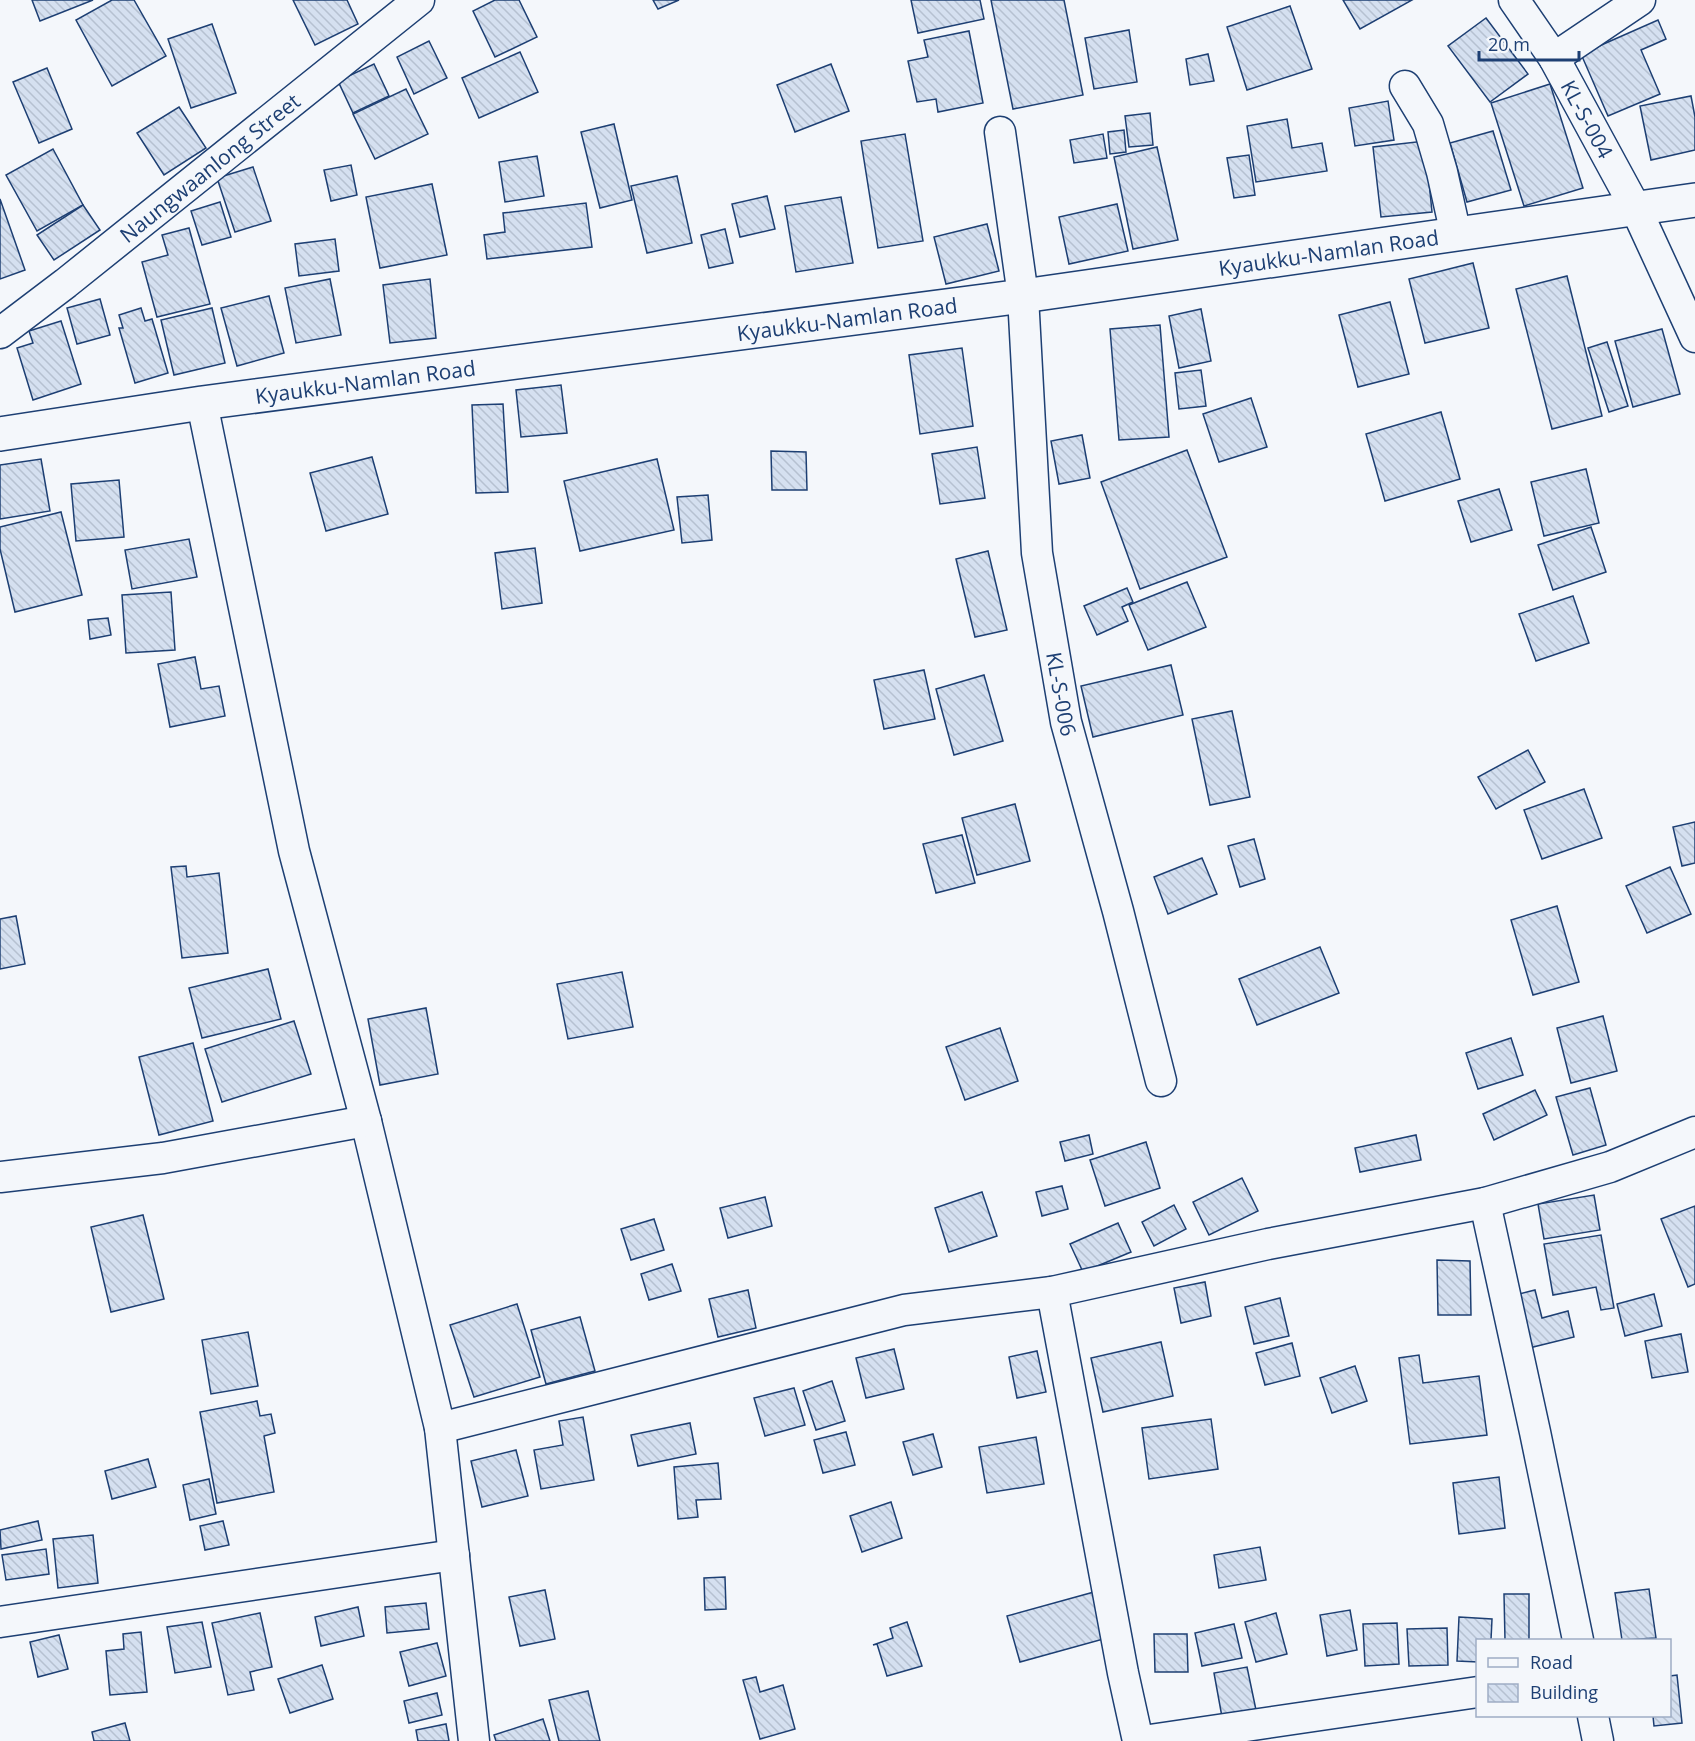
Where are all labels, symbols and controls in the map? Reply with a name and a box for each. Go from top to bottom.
scale bar [1479,24,1580,62]
text: 20 m [1488,32,1530,56]
street label: KL-S-004 [1555,75,1620,163]
street label: Naungwaanlong Street [114,87,306,249]
street label: Kyaukku-Namlan Road [1217,223,1441,282]
street label: Kyaukku-Namlan Road [735,291,959,347]
street label: Kyaukku-Namlan Road [253,353,477,410]
street label: KL-S-006 [1040,650,1083,739]
legend [1476,1639,1671,1717]
text: Road [1530,1650,1573,1674]
text: Building [1530,1680,1598,1704]

